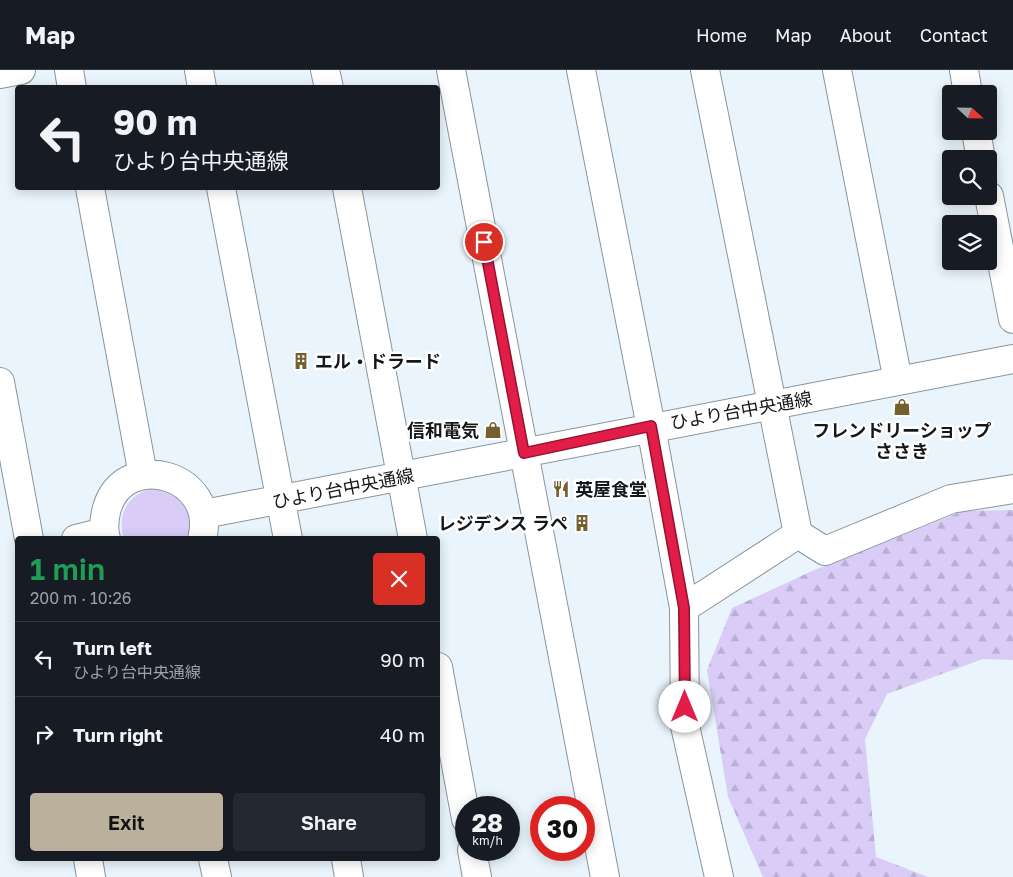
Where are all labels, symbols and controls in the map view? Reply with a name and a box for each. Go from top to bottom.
text: Map [25,20,75,49]
text: Home [696,24,747,46]
text: Map [775,24,812,46]
text: About [840,24,892,46]
text: Contact [920,24,988,46]
north arrow [942,85,998,140]
map controls [942,85,997,270]
text: 90 m [113,101,197,143]
icon: left [30,105,95,170]
text: ひより台中央通線 [113,147,289,174]
button: search [942,150,997,205]
button: layers [942,215,997,270]
pin [463,221,505,263]
icon: arrive [470,228,498,256]
place label: エル・ドラード [315,350,441,372]
building icon: エル・ドラード [291,351,311,371]
street label: ひより台中央通線 [668,387,814,433]
shop icon: フレンドリーショップ ささき [892,397,912,417]
place label: 信和電気 [407,419,479,441]
place label: フレンドリーショップ ささき [812,419,992,462]
shop icon: 信和電気 [483,420,503,440]
street label: ひより台中央通線 [270,463,416,513]
place label: 英屋食堂 [575,478,647,500]
restaurant icon: 英屋食堂 [551,479,571,499]
place label: レジデンス ラペ [438,512,568,534]
building icon: レジデンス ラペ [572,513,592,533]
text: 1 min [30,551,105,587]
button: close [373,553,425,605]
text: 200 m · 10:26 [30,588,132,608]
text: Turn left [73,636,152,659]
icon: left [30,645,58,673]
text: 90 m [380,648,425,671]
text: ひより台中央通線 [73,662,201,682]
position arrow [658,680,710,732]
icon: right [30,720,58,748]
text: Turn right [73,723,163,746]
text: 40 m [380,723,425,746]
button: Exit [30,793,223,851]
button: Share [233,793,425,851]
speed limit sign: 30 [530,796,595,861]
text: 28 [472,807,503,838]
text: km/h [472,833,503,848]

